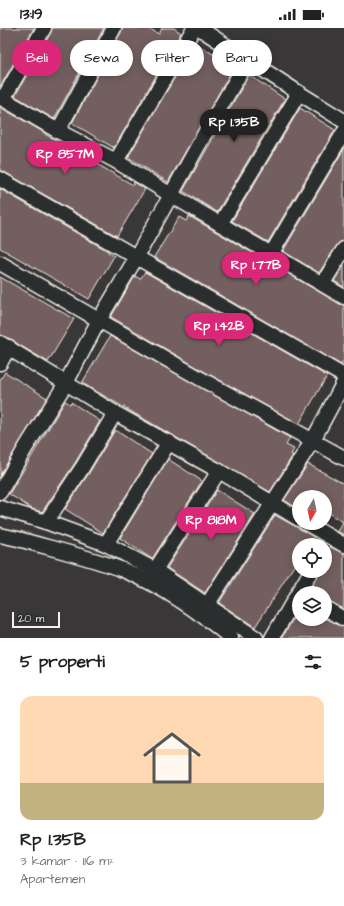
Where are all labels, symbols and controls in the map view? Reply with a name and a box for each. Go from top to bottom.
text: 13:19 [20,4,43,25]
chip: Beli [12,40,62,76]
chip: Sewa [70,40,133,76]
chip: Filter [141,40,204,76]
chip: Baru [212,40,272,76]
pin: Rp 1.35B [193,109,275,143]
text: Rp 1.35B [209,113,259,131]
pin: Rp 857M [28,141,102,175]
text: Rp 857M [36,145,94,163]
pin: Rp 1.77B [215,252,297,286]
text: Rp 1.77B [231,256,281,274]
pin: Rp 1.42B [178,313,260,347]
text: Rp 1.42B [194,317,244,335]
north arrow [292,490,332,530]
map controls [292,490,332,626]
pin: Rp 818M [174,507,248,541]
text: Rp 818M [186,511,236,529]
button: locate [292,538,332,578]
button: layers [292,586,332,626]
scale bar [12,610,60,629]
text: 20 m [18,611,44,626]
text: 5 properti [20,650,105,674]
icon: filters [302,651,324,673]
icon: home [136,722,208,794]
text: Rp 1.35B [20,828,86,852]
text: 3 kamar · 116 m² [20,852,114,870]
text: Apartemen [20,870,85,888]

